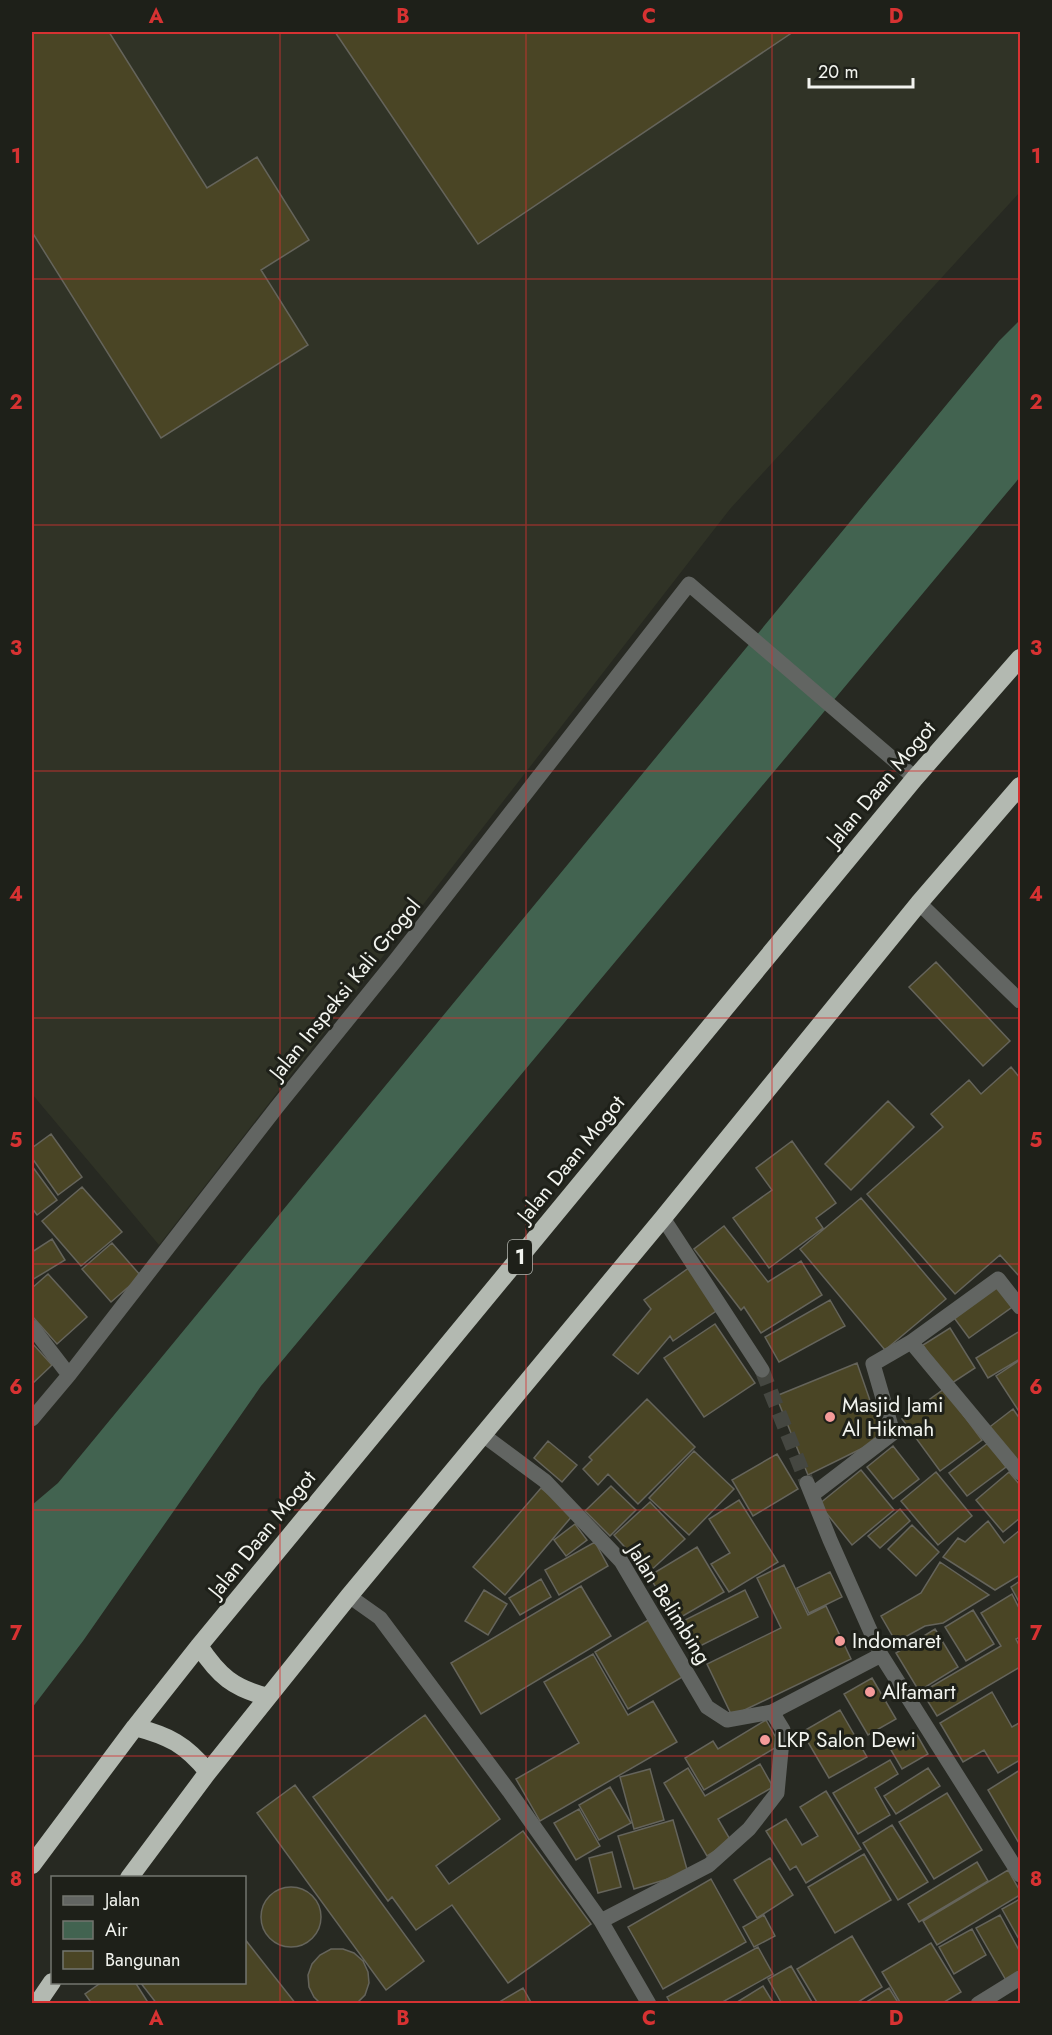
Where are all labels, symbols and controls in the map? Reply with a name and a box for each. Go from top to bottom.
text: A [148,2,164,31]
text: B [396,2,410,31]
text: C [642,2,656,31]
text: D [889,2,903,31]
scale bar [809,51,912,89]
text: 20 m [818,59,858,85]
text: 1 [11,142,21,171]
text: 1 [1031,142,1041,171]
text: 2 [9,388,23,417]
text: 2 [1029,388,1043,417]
text: 3 [10,634,22,663]
text: 3 [1030,634,1042,663]
street label: Jalan Daan Mogot [817,715,943,856]
text: 4 [9,880,23,909]
text: 4 [1029,880,1043,909]
street label: Jalan Inspeksi Kali Grogol [260,892,428,1088]
street label: Jalan Daan Mogot [508,1089,632,1231]
text: 5 [10,1126,23,1155]
text: 5 [1030,1126,1043,1155]
road number: 1 [508,1240,532,1274]
text: 6 [9,1373,23,1402]
text: 6 [1029,1373,1043,1402]
place label: Masjid Jami Al Hikmah [842,1390,944,1444]
marker: Masjid Jami Al Hikmah [823,1410,837,1424]
street label: Jalan Daan Mogot [199,1464,323,1606]
street label: Jalan Belimbing [618,1535,718,1670]
text: 7 [10,1619,23,1648]
text: 7 [1030,1619,1043,1648]
place label: Indomaret [852,1626,941,1656]
marker: Indomaret [833,1634,847,1648]
place label: Alfamart [882,1677,956,1707]
marker: Alfamart [863,1685,877,1699]
place label: LKP Salon Dewi [777,1725,916,1755]
marker: LKP Salon Dewi [758,1733,772,1747]
text: 8 [10,1865,22,1894]
text: 8 [1030,1865,1042,1894]
legend [51,1876,246,1984]
text: Jalan [103,1887,140,1913]
text: Air [105,1917,129,1943]
text: Bangunan [105,1947,180,1973]
text: A [148,2004,164,2033]
text: B [396,2004,410,2033]
text: C [642,2004,656,2033]
text: D [889,2004,903,2033]

